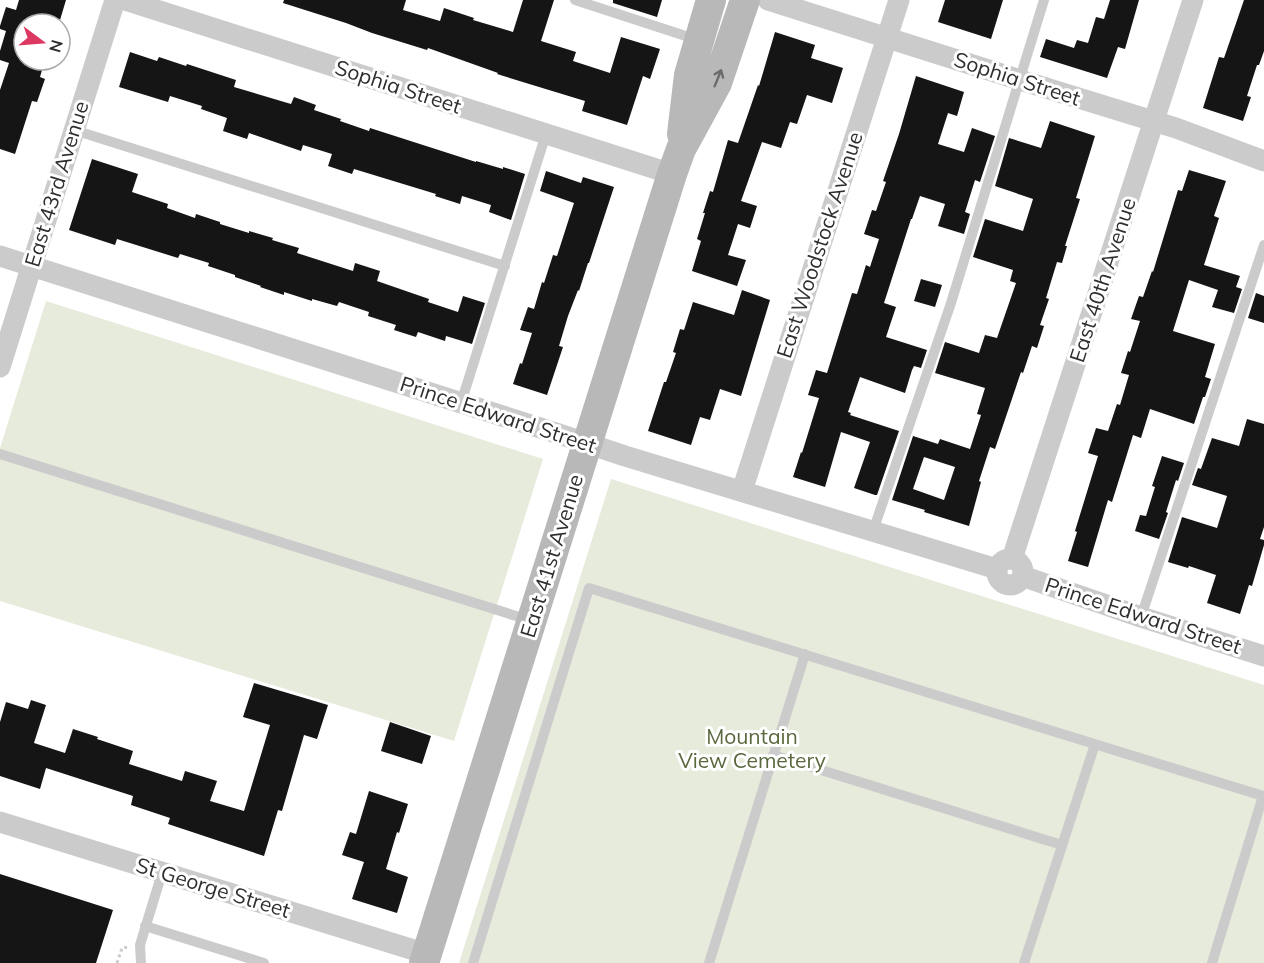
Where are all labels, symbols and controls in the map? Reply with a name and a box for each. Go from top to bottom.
north arrow [12,12,72,72]
text: N [45,38,68,55]
street label: Sophia Street [951,45,1084,111]
street label: Sophia Street [332,53,465,119]
one-way arrow [713,70,724,88]
street label: East 43rd Avenue [18,98,94,270]
street label: East Woodstock Avenue [770,128,868,361]
street label: East 40th Avenue [1063,194,1141,365]
street label: Prince Edward Street [397,370,600,458]
street label: East 41st Avenue [514,471,588,641]
street label: Prince Edward Street [1042,571,1245,659]
park label: Mountain View Cemetery [678,723,826,773]
street label: St George Street [133,851,293,923]

